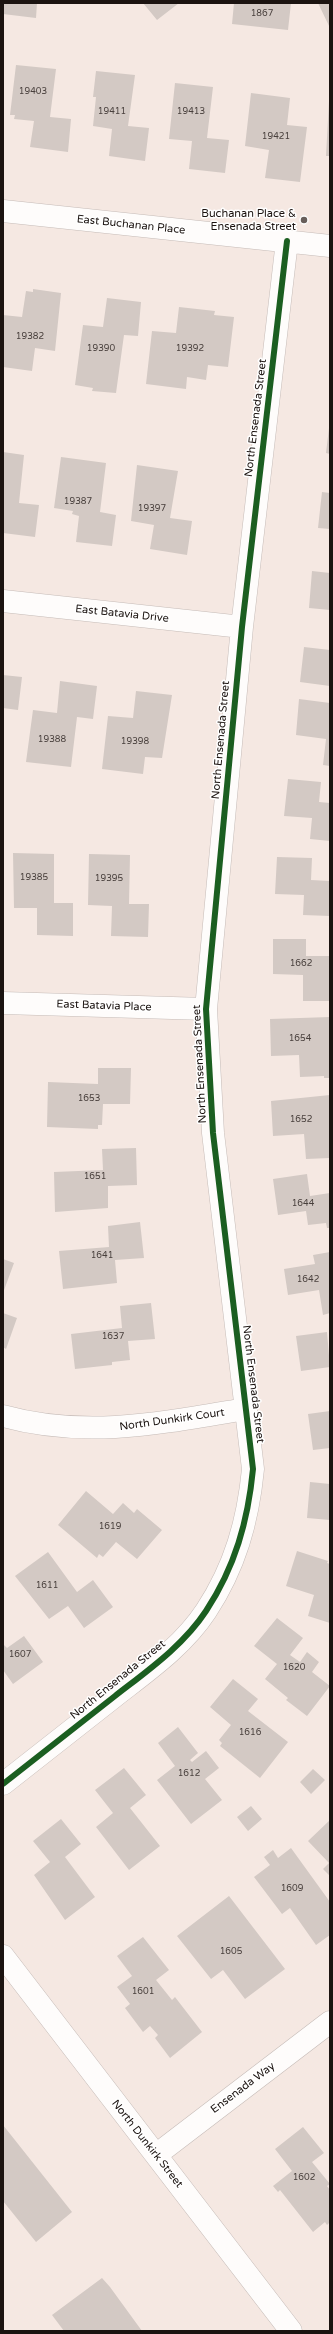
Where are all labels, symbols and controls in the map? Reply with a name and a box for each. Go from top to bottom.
house number: 1867 [251,9,273,19]
house number: 19403 [19,87,47,97]
house number: 19411 [98,107,126,117]
house number: 19413 [177,107,205,117]
house number: 19421 [262,132,290,142]
place label: Buchanan Place & Ensenada Street [201,207,296,233]
street label: East Buchanan Place [76,213,186,237]
marker: Buchanan Place & Ensenada Street [299,215,309,225]
house number: 19382 [16,332,44,342]
house number: 19390 [87,344,115,354]
house number: 19392 [176,344,204,354]
street label: North Ensenada Street [242,358,270,478]
house number: 19387 [64,497,92,507]
house number: 19397 [138,504,166,514]
street label: East Batavia Drive [75,603,169,625]
street label: North Ensenada Street [209,680,233,800]
house number: 19388 [38,735,66,745]
house number: 19398 [121,737,149,747]
house number: 19385 [20,873,48,883]
house number: 19395 [95,874,123,884]
house number: 1662 [290,959,312,969]
street label: East Batavia Place [56,998,152,1014]
street label: North Ensenada Street [190,1004,210,1124]
house number: 1654 [289,1034,311,1044]
house number: 1653 [78,1094,100,1104]
house number: 1652 [290,1115,312,1125]
house number: 1651 [84,1172,106,1182]
house number: 1644 [292,1199,314,1209]
house number: 1641 [91,1251,113,1261]
house number: 1642 [297,1275,319,1285]
street label: North Ensenada Street [239,1324,267,1444]
house number: 1637 [102,1332,124,1342]
street label: North Dunkirk Court [119,1406,225,1434]
house number: 1619 [99,1522,121,1532]
house number: 1611 [36,1581,58,1591]
street label: North Ensenada Street [68,1637,168,1723]
house number: 1607 [9,1650,31,1660]
house number: 1620 [283,1663,305,1673]
house number: 1616 [239,1728,261,1738]
house number: 1612 [178,1769,200,1779]
house number: 1609 [281,1884,303,1894]
house number: 1605 [220,1947,242,1957]
house number: 1601 [132,1987,154,1997]
street label: Ensenada Way [208,2060,278,2116]
street label: North Dunkirk Street [109,2097,185,2191]
house number: 1602 [293,2173,315,2183]

